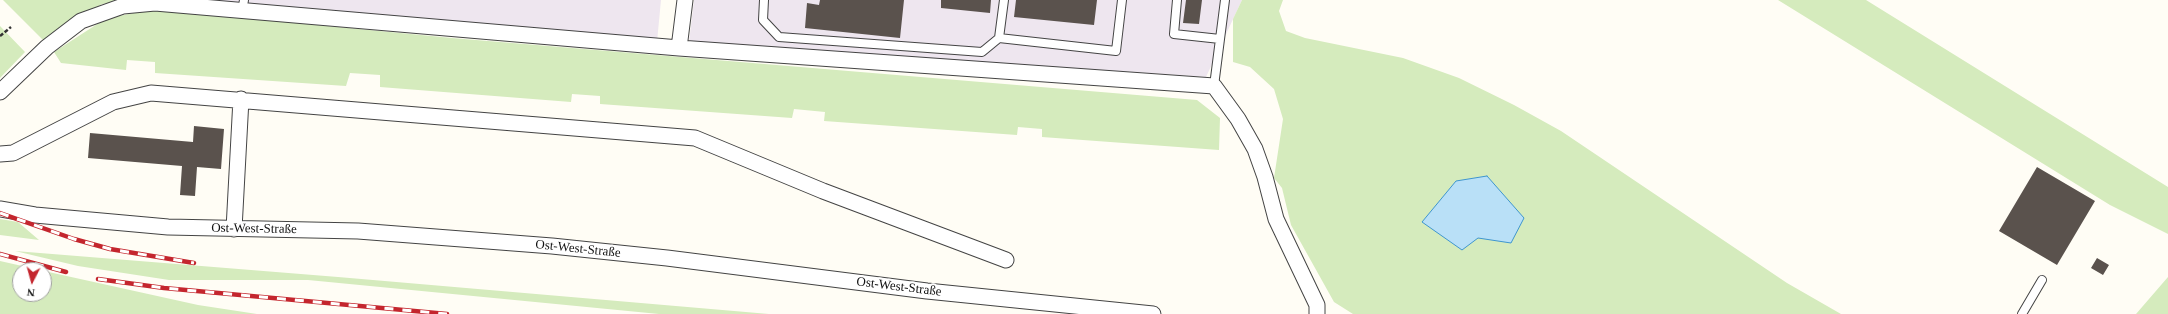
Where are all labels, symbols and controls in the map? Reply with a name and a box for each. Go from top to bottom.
street label: Ost-West-Straße [211,220,297,238]
street label: Ost-West-Straße [535,237,621,261]
north arrow [12,262,52,302]
street label: Ost-West-Straße [856,274,942,300]
text: N [26,287,35,299]

